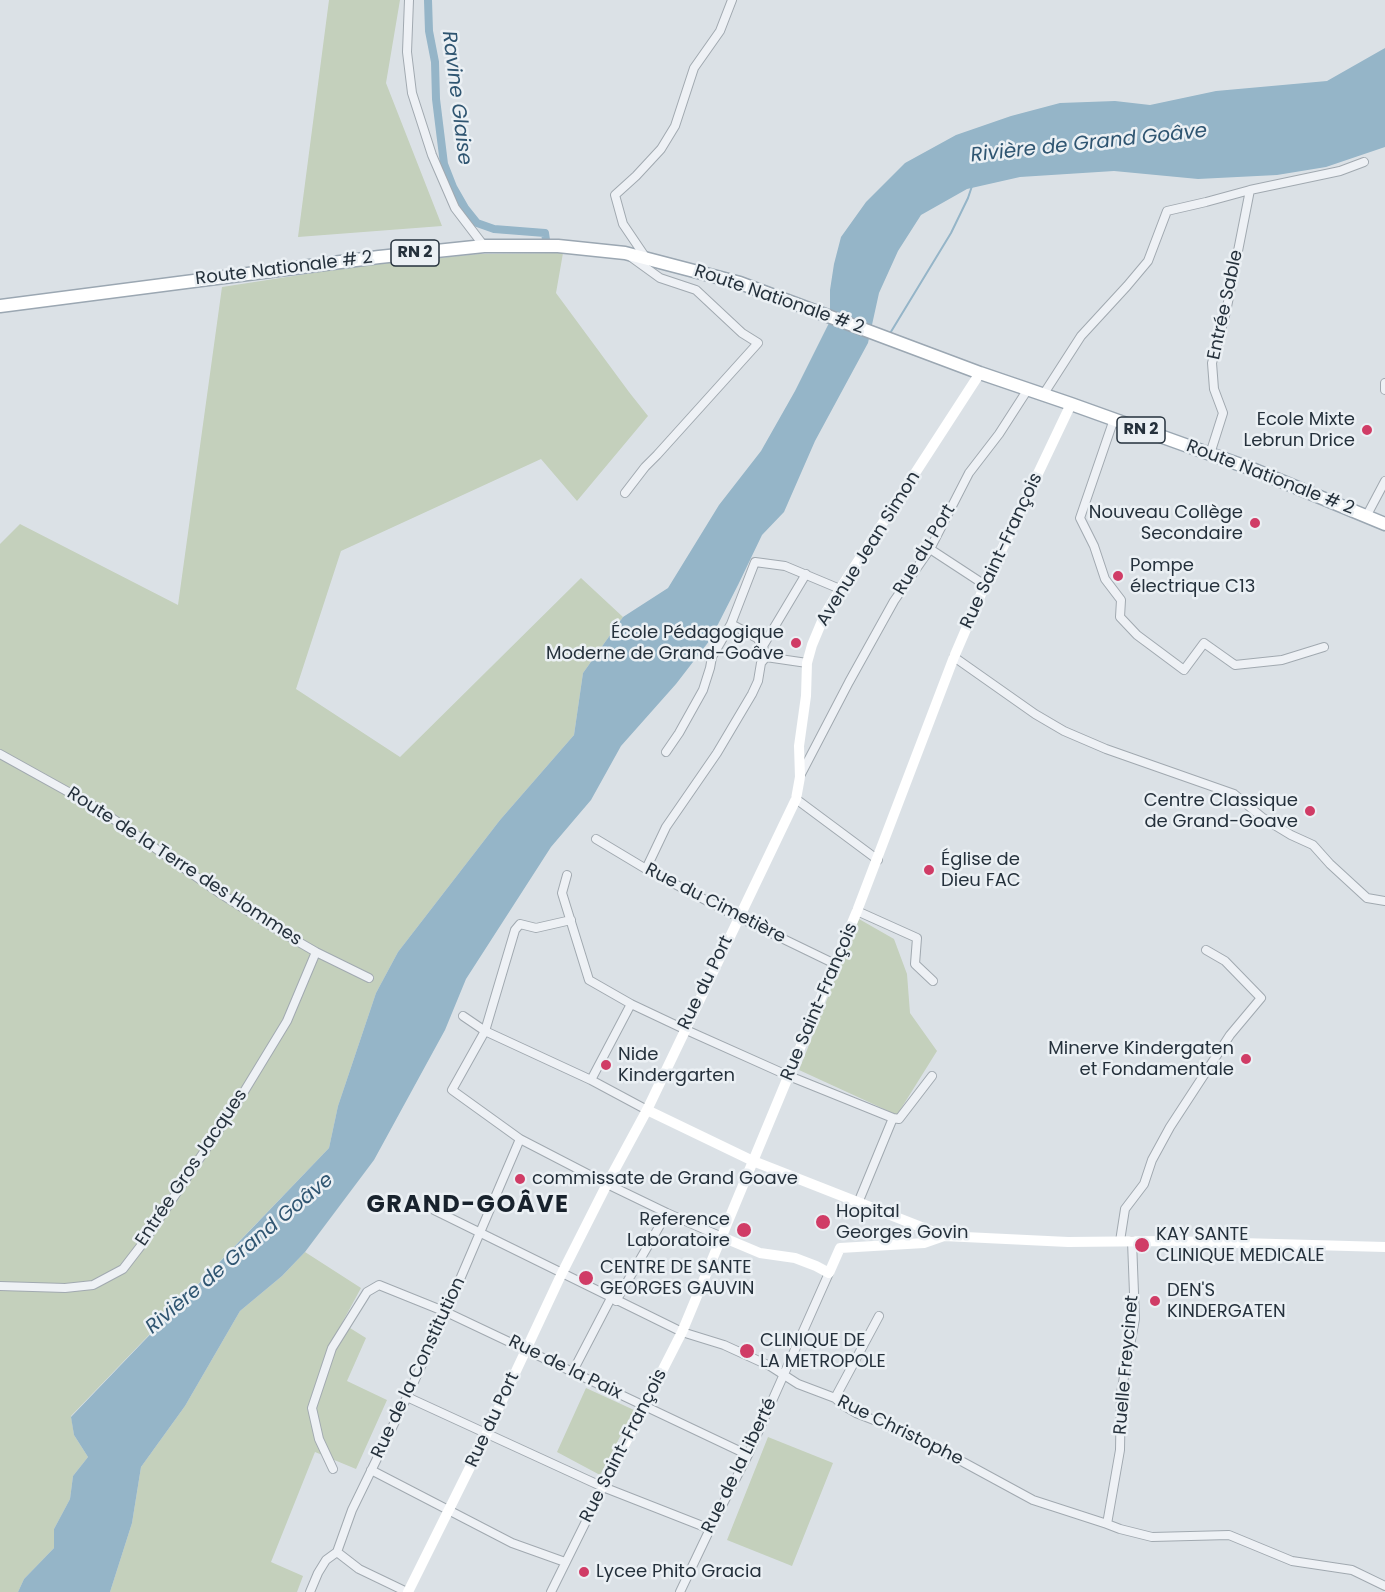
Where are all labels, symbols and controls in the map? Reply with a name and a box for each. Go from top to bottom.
water label: Ravine Glaise [436,30,476,166]
water label: Rivière de Grand Goâve [970,120,1208,168]
road number: RN 2 [391,240,439,266]
street label: Route Nationale # 2 [194,247,374,291]
street label: Entrée Sable [1204,248,1248,362]
street label: Route Nationale # 2 [691,261,867,339]
place label: Ecole Mixte Lebrun Drice [1243,409,1355,452]
road number: RN 2 [1117,417,1165,443]
marker: Ecole Mixte Lebrun Drice [1360,423,1374,437]
street label: Route Nationale # 2 [1183,436,1357,520]
street label: Avenue Jean Simon [813,468,925,630]
street label: Rue Saint-François [956,470,1048,632]
street label: Rue du Port [889,501,961,599]
place label: Nouveau Collège Secondaire [1089,502,1243,544]
marker: Nouveau Collège Secondaire [1248,516,1262,530]
place label: Pompe électrique C13 [1130,555,1255,598]
marker: Pompe électrique C13 [1111,569,1125,583]
place label: École Pédagogique Moderne de Grand-Goâve [546,622,784,664]
marker: École Pédagogique Moderne de Grand-Goâve [789,636,803,650]
street label: Route de la Terre des Hommes [63,783,305,951]
place label: Centre Classique de Grand-Goave [1144,790,1298,832]
marker: Centre Classique de Grand-Goave [1303,804,1317,818]
place label: Église de Dieu FAC [941,849,1021,892]
street label: Rue du Cimetière [641,859,789,949]
marker: Église de Dieu FAC [922,863,936,877]
street label: Rue Saint-François [777,920,863,1084]
street label: Rue du Port [674,932,738,1034]
place label: Minerve Kindergaten et Fondamentale [1048,1038,1234,1080]
place label: Nide Kindergarten [618,1044,735,1086]
marker: Minerve Kindergaten et Fondamentale [1239,1052,1253,1066]
marker: Nide Kindergarten [599,1058,613,1072]
street label: Entrée Gros Jacques [131,1085,253,1251]
water label: Rivière de Grand Goâve [141,1168,339,1340]
place label: commissate de Grand Goave [532,1168,798,1190]
marker: commissate de Grand Goave [513,1172,527,1186]
district label: GRAND-GOÂVE [367,1192,569,1220]
place label: Hopital Georges Govin [836,1201,968,1244]
place label: Reference Laboratoire [627,1209,730,1252]
marker: Hopital Georges Govin [814,1213,832,1231]
marker: Reference Laboratoire [735,1221,753,1239]
place label: KAY SANTE CLINIQUE MEDICALE [1156,1224,1324,1266]
marker: KAY SANTE CLINIQUE MEDICALE [1133,1236,1151,1254]
place label: CENTRE DE SANTE GEORGES GAUVIN [600,1257,754,1300]
marker: CENTRE DE SANTE GEORGES GAUVIN [577,1269,595,1287]
street label: Rue de la Constitution [368,1274,470,1462]
place label: DEN'S KINDERGATEN [1167,1280,1286,1322]
street label: Ruelle Freycinet [1110,1294,1144,1436]
marker: DEN'S KINDERGATEN [1148,1294,1162,1308]
place label: CLINIQUE DE LA METROPOLE [760,1330,886,1372]
street label: Rue de la Paix [505,1331,625,1405]
marker: CLINIQUE DE LA METROPOLE [738,1342,756,1360]
street label: Rue Saint-François [576,1366,672,1526]
street label: Rue du Port [462,1369,524,1471]
street label: Rue Christophe [834,1391,966,1471]
street label: Rue de la Liberté [698,1395,782,1537]
place label: Lycee Phito Gracia [596,1561,762,1583]
marker: Lycee Phito Gracia [577,1565,591,1579]

